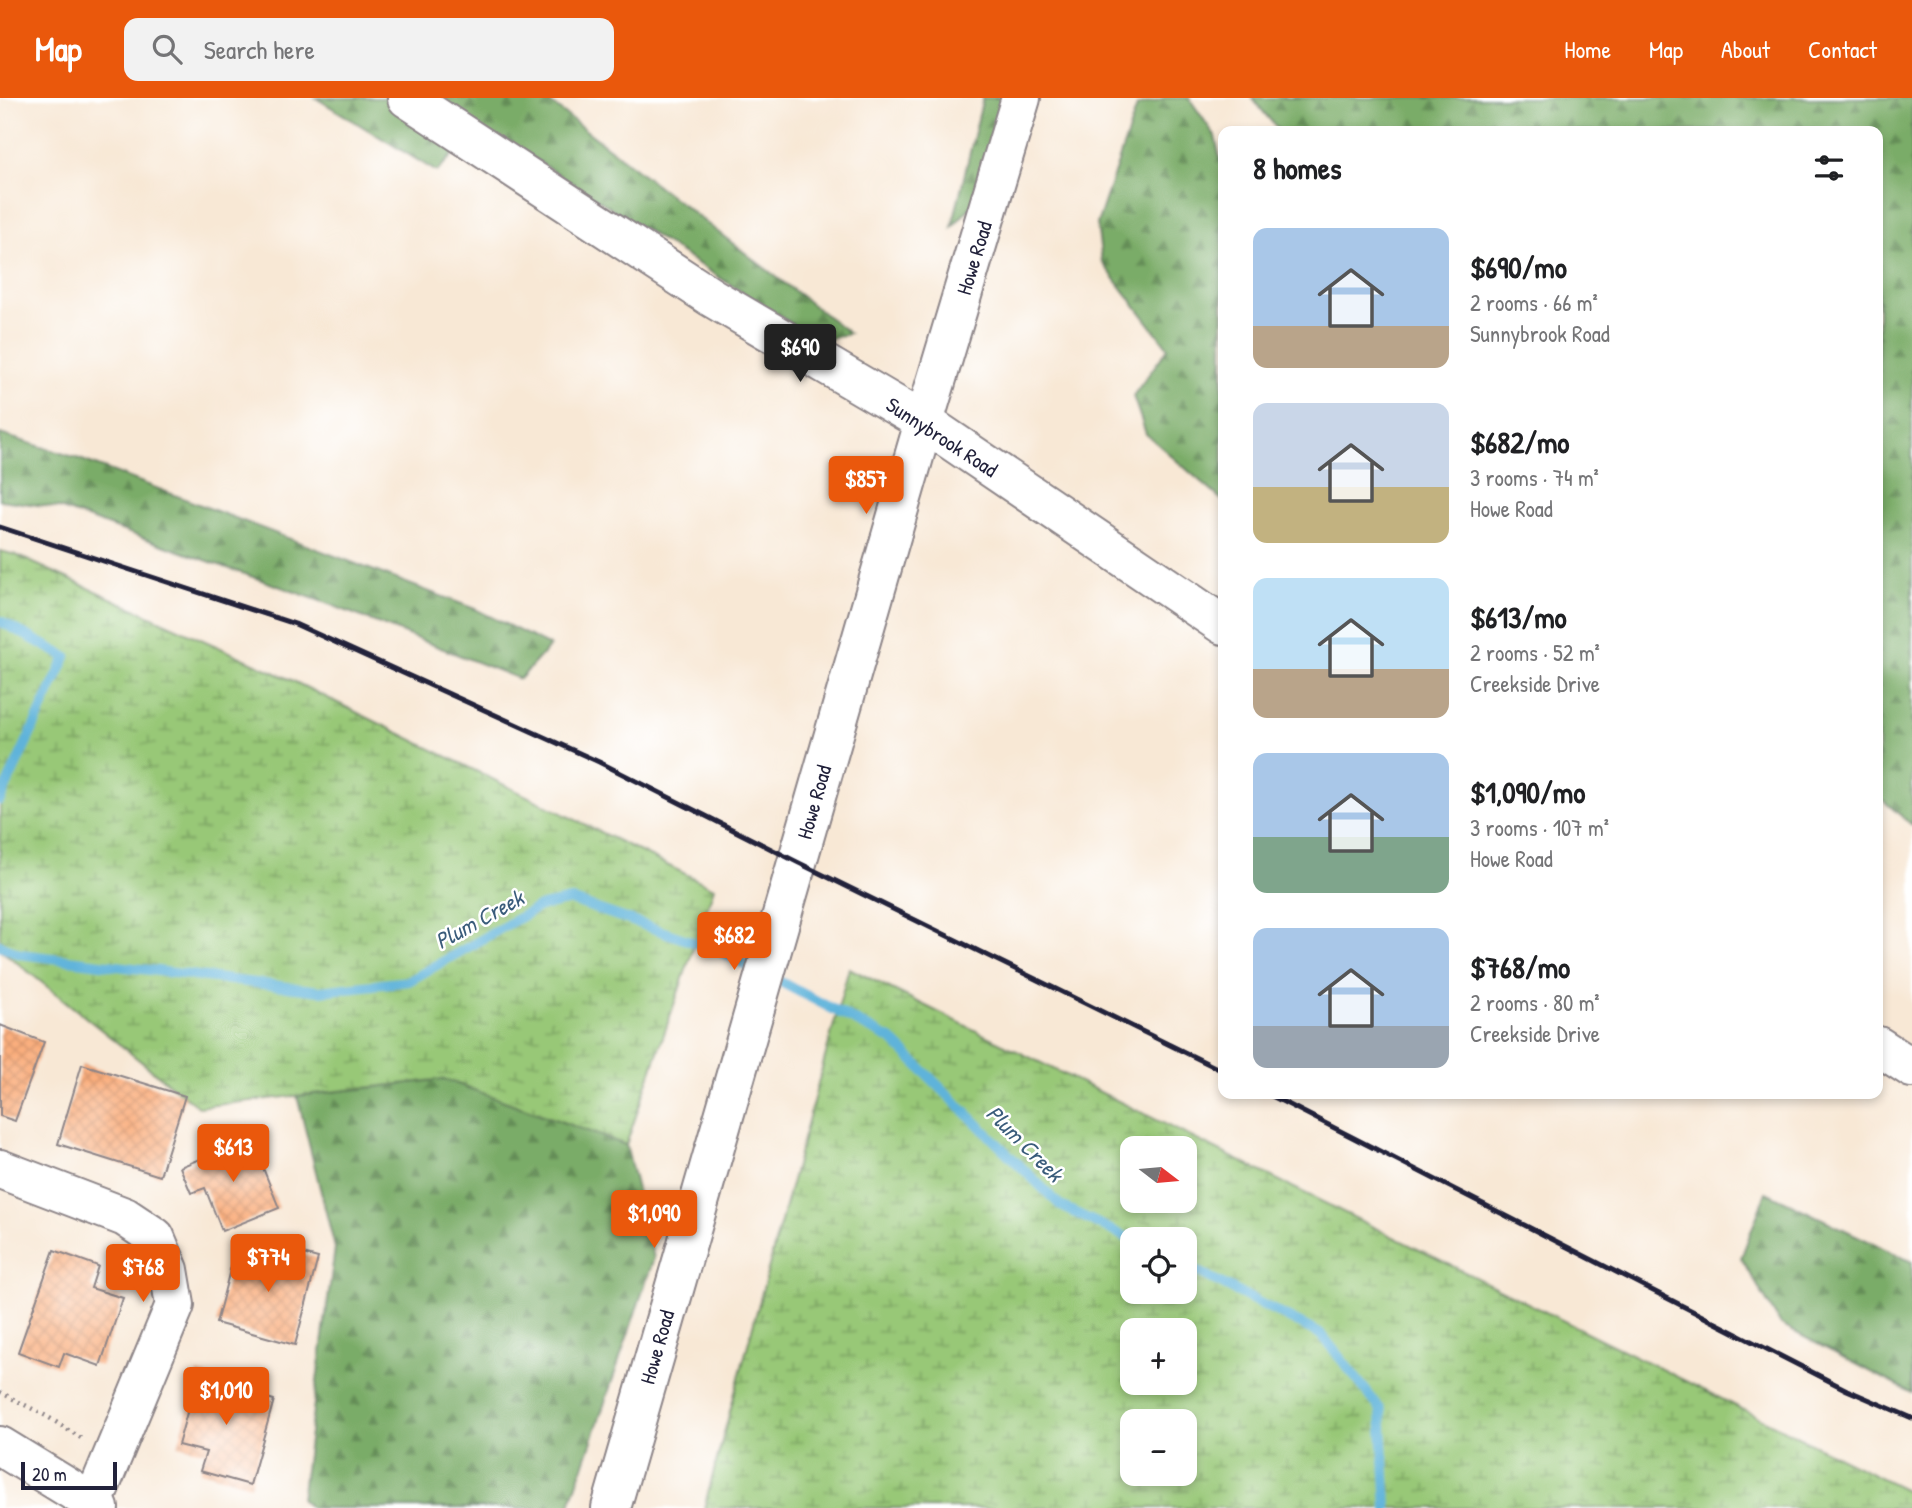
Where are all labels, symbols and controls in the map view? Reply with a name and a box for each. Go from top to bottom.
search box [124,18,614,81]
text: Map [35,27,82,71]
icon: search [148,30,186,68]
text: Search here [204,32,315,67]
text: Home [1564,33,1611,65]
text: Map [1649,33,1683,65]
text: About [1721,33,1770,65]
text: Contact [1808,33,1877,65]
text: 8 homes [1253,148,1341,188]
icon: filters [1810,149,1848,187]
street label: Howe Road [949,218,999,298]
text: $690/mo [1470,247,1567,287]
icon: home [1309,256,1393,340]
text: 2 rooms · 66 m² [1470,287,1598,318]
text: Sunnybrook Road [1470,318,1610,349]
pin: $690 [759,324,841,384]
text: $690 [780,331,820,362]
street label: Sunnybrook Road [881,390,1003,484]
text: $682/mo [1470,422,1569,462]
icon: home [1309,431,1393,515]
pin: $857 [825,456,907,516]
text: 3 rooms · 74 m² [1470,462,1599,493]
text: $857 [845,463,887,494]
text: Howe Road [1470,493,1553,524]
text: $613/mo [1470,597,1567,637]
icon: home [1309,606,1393,690]
text: 2 rooms · 52 m² [1470,637,1600,668]
text: Creekside Drive [1470,668,1600,699]
street label: Howe Road [790,762,838,842]
text: $1,090/mo [1470,772,1585,812]
icon: home [1309,781,1393,865]
text: 3 rooms · 107 m² [1470,812,1609,843]
text: Howe Road [1470,843,1553,874]
water label: Plum Creek [429,881,531,956]
pin: $682 [693,912,775,972]
text: $682 [713,919,755,950]
text: $768/mo [1470,947,1570,987]
icon: home [1309,956,1393,1040]
text: 2 rooms · 80 m² [1470,987,1600,1018]
text: Creekside Drive [1470,1018,1600,1049]
water label: Plum Creek [980,1098,1072,1190]
pin: $613 [192,1124,274,1184]
text: $613 [213,1131,253,1162]
north arrow [1120,1136,1197,1213]
map controls [1120,1136,1197,1486]
pin: $1,090 [597,1190,711,1250]
text: $1,090 [627,1197,681,1228]
button: locate [1120,1227,1197,1304]
pin: $774 [227,1234,309,1294]
text: $774 [246,1241,290,1272]
pin: $768 [102,1244,184,1304]
text: $768 [122,1251,164,1282]
street label: Howe Road [633,1307,681,1387]
button: + [1120,1318,1197,1395]
pin: $1,010 [169,1368,283,1427]
text: $1,010 [199,1374,253,1405]
button: − [1120,1409,1197,1486]
scale bar [21,1459,117,1491]
text: 20 m [32,1461,67,1487]

